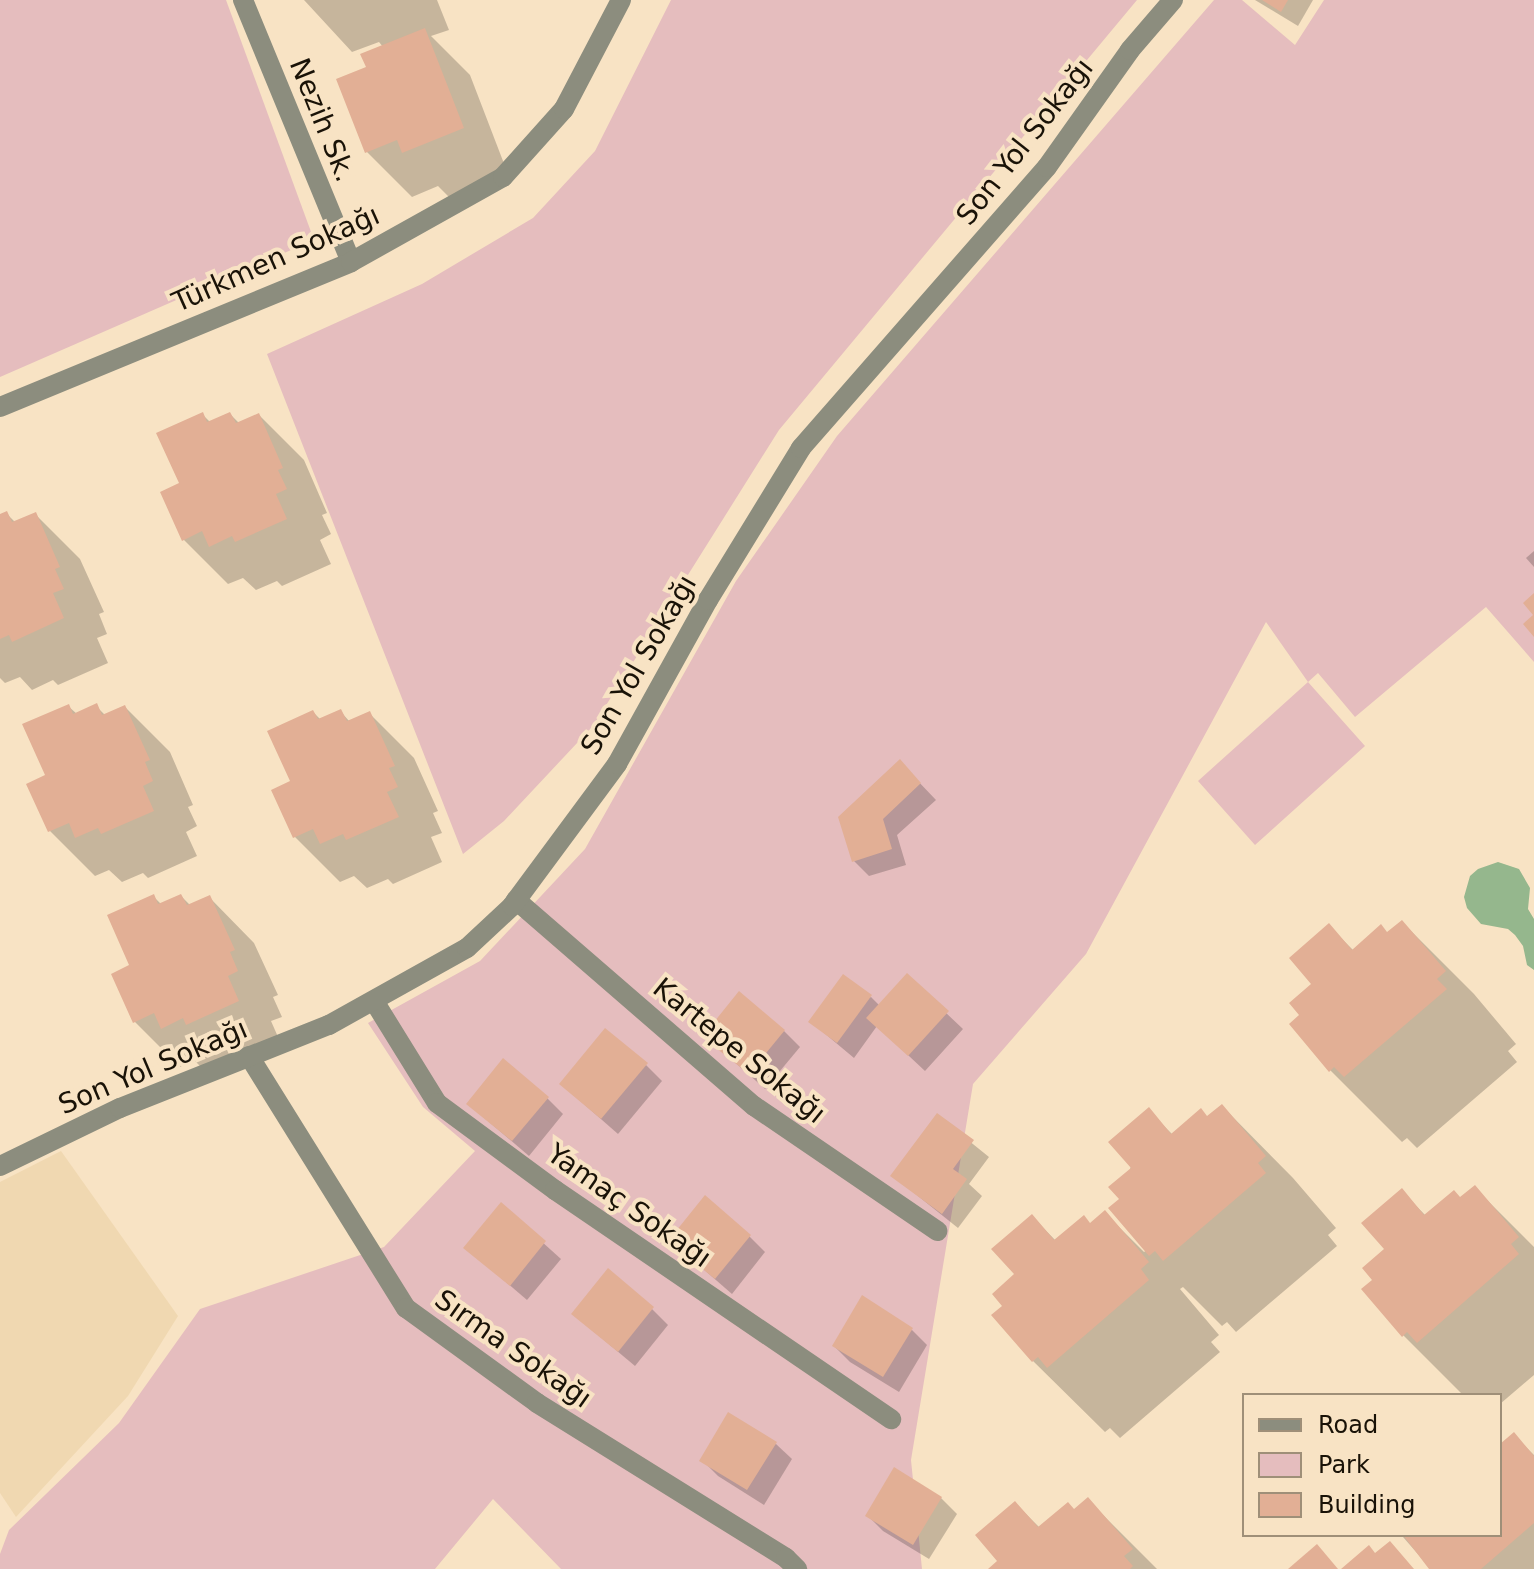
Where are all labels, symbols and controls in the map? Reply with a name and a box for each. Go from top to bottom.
street label: Son Yol Sokağı [950,52,1100,232]
street label: Nezih Sk. [282,53,362,187]
street label: Türkmen Sokağı [167,198,385,320]
street label: Son Yol Sokağı [574,569,704,761]
street label: Kartepe Sokağı [646,971,832,1131]
street label: Son Yol Sokağı [53,1012,253,1122]
street label: Yamaç Sokağı [541,1137,717,1275]
street label: Sırma Sokağı [428,1283,598,1415]
legend [1242,1393,1502,1537]
text: Road [1318,1411,1378,1439]
text: Park [1318,1451,1370,1479]
text: Building [1318,1491,1415,1519]

